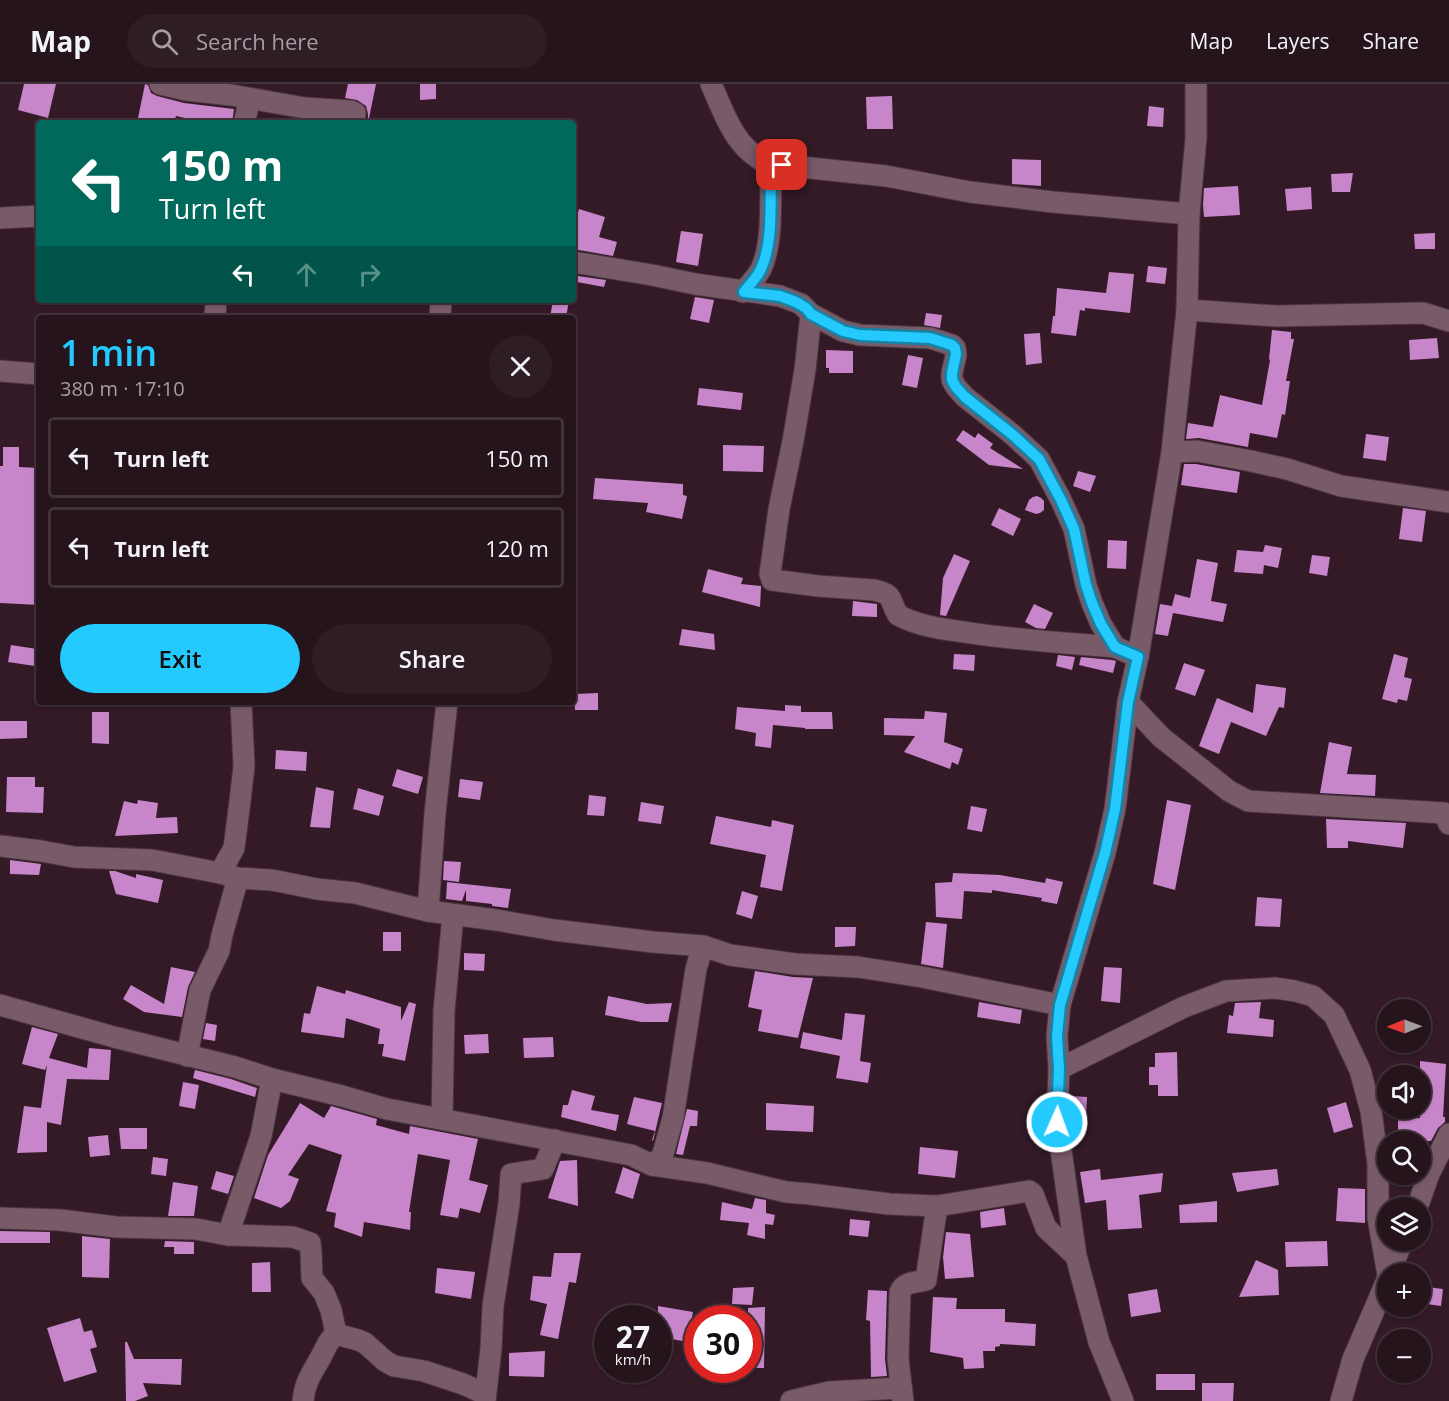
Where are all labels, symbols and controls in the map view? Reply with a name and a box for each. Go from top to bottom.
search box [127,14,547,68]
text: Map [30,22,91,60]
icon: search [148,25,181,58]
text: Search here [196,26,319,56]
text: Map [1190,27,1233,55]
text: Layers [1266,27,1330,55]
text: Share [1363,27,1419,55]
text: 150 m [159,136,283,193]
pin [756,139,807,190]
icon: left [60,144,138,222]
icon: arrive [765,148,798,181]
text: Turn left [159,190,266,227]
icon: left [227,258,260,291]
icon: ahead [290,258,323,291]
icon: right [353,258,386,291]
text: 1 min [60,328,157,377]
button: close [489,335,552,398]
text: 380 m · 17:10 [60,375,185,402]
icon: left [63,441,96,474]
text: Turn left [114,443,209,473]
text: 150 m [485,443,549,473]
icon: left [63,531,96,564]
text: Turn left [114,533,209,563]
text: 120 m [485,533,549,563]
button: Exit [60,624,300,693]
button: Share [312,624,552,693]
north arrow [1377,999,1431,1053]
map controls [1377,999,1431,1383]
button: sound [1377,1065,1431,1119]
position arrow [1025,1090,1089,1154]
button: search [1377,1131,1431,1185]
button: layers [1377,1197,1431,1251]
button: + [1377,1263,1431,1317]
speed limit sign: 30 [684,1305,762,1383]
text: 27 [616,1316,650,1357]
button: − [1377,1329,1431,1383]
text: km/h [615,1349,651,1369]

